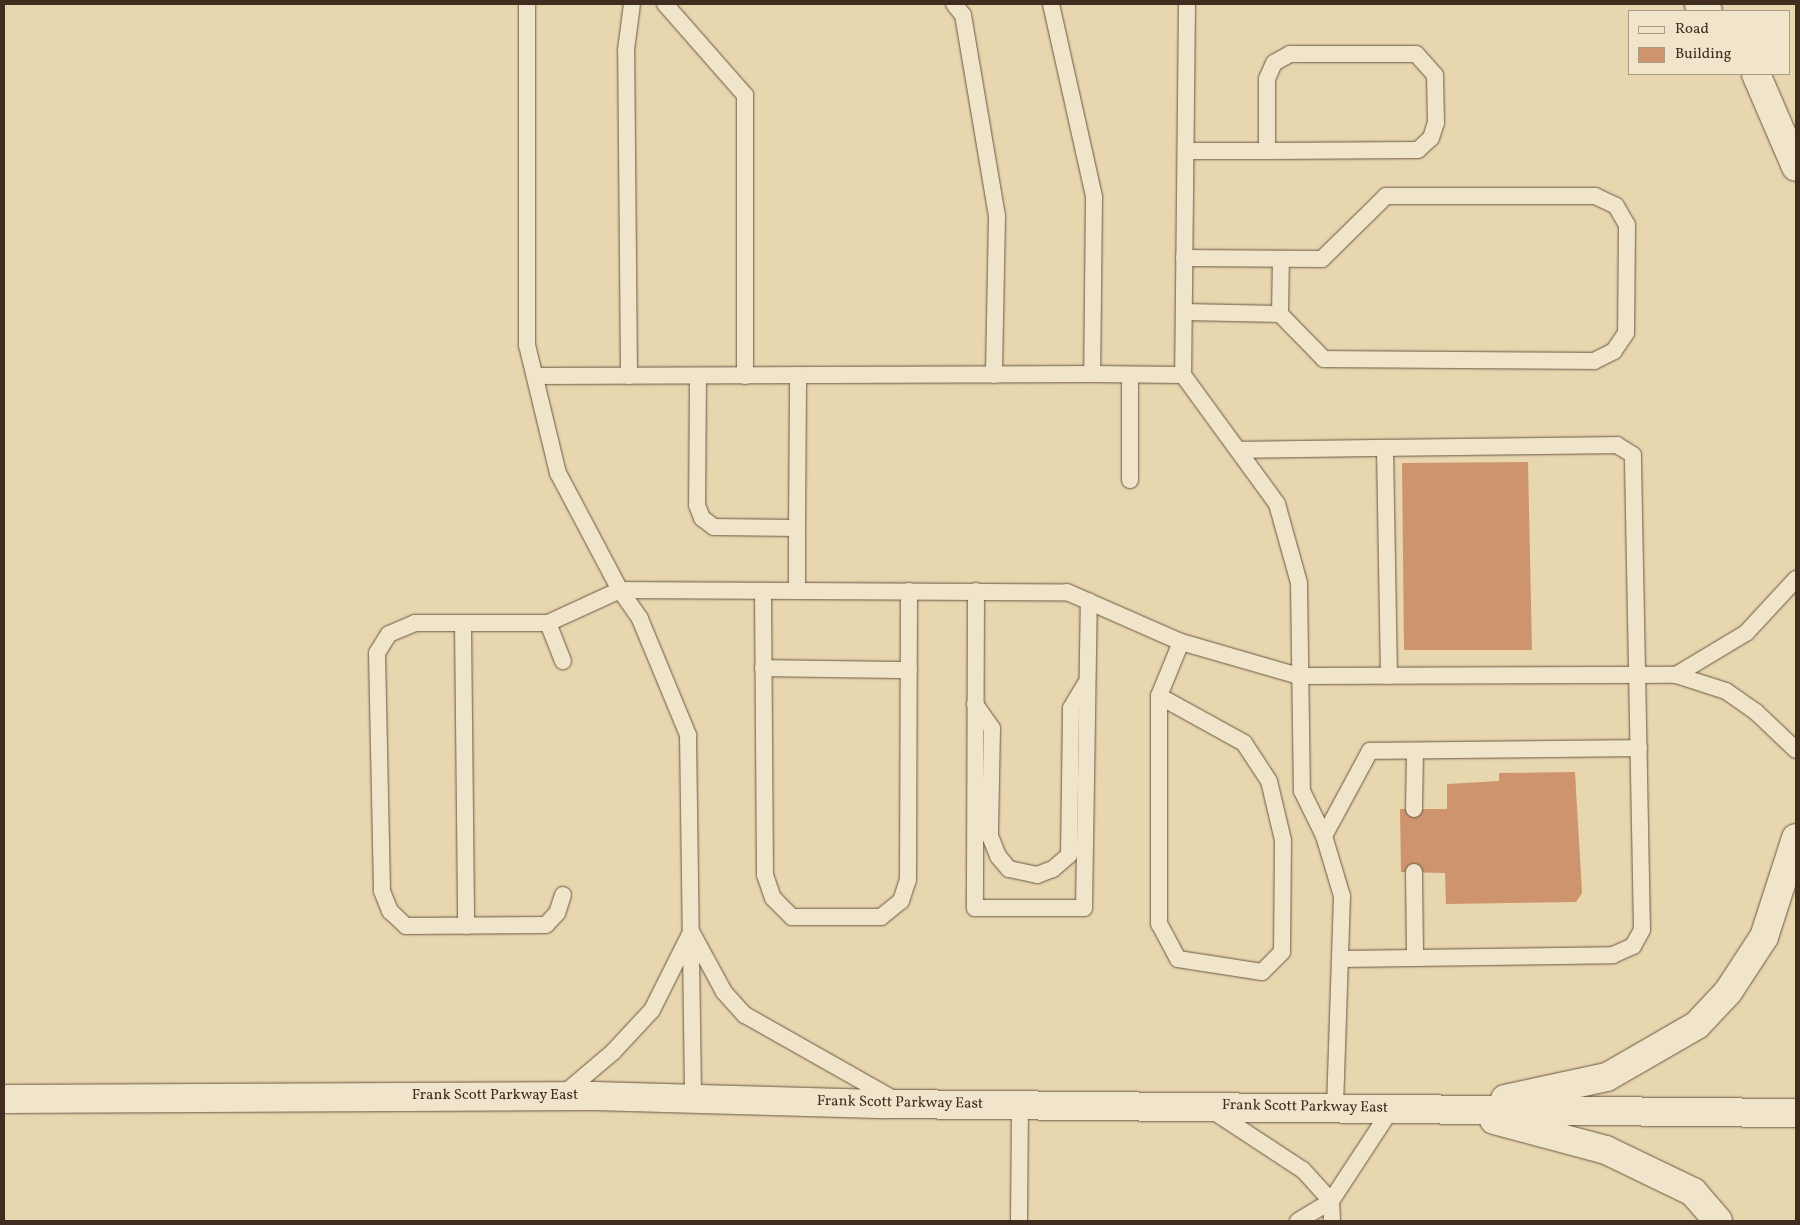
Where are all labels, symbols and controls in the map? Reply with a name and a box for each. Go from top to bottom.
legend [1628,10,1790,75]
text: Road [1675,19,1709,40]
text: Building [1675,44,1731,65]
street label: Frank Scott Parkway East [412,1087,578,1105]
street label: Frank Scott Parkway East [816,1093,984,1113]
street label: Frank Scott Parkway East [1221,1097,1389,1117]

